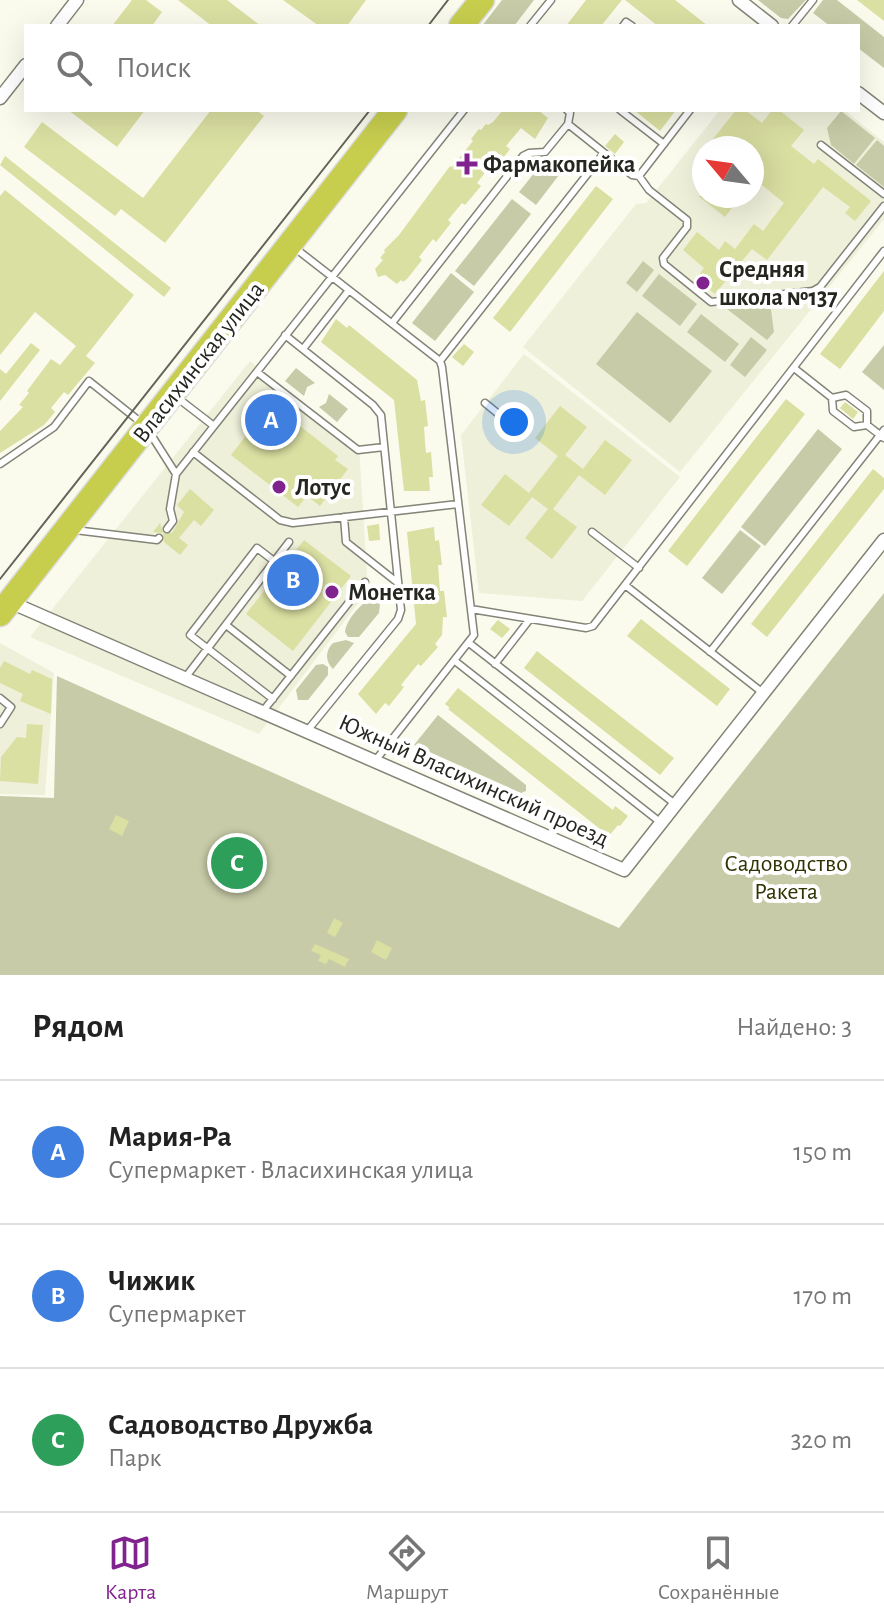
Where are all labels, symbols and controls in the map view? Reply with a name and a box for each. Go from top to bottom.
search box [24,24,860,112]
icon: search [52,46,96,90]
text: Поиск [116,53,191,83]
north arrow [692,136,764,208]
place label: Фармакопейка [483,153,635,177]
marker: Фармакопейка [458,155,476,173]
place label: Средняя школа №137 [719,258,838,310]
marker: Средняя школа №137 [694,274,712,292]
street label: Власихинская улица [129,278,269,448]
pin: A [245,390,297,450]
your location [494,402,534,442]
place label: Лотус [295,476,351,500]
marker: Лотус [270,478,288,496]
pin: B [267,550,319,610]
place label: Монетка [348,581,436,605]
marker: Монетка [323,583,341,601]
street label: Южный Власихинский проезд [335,710,612,851]
pin: C [211,833,263,893]
park label: Садоводство Ракета [724,852,848,904]
text: Рядом [32,1010,124,1044]
text: Найдено: 3 [736,1014,852,1040]
text: Мария-Ра [108,1122,232,1152]
text: A [50,1139,66,1165]
text: 150 m [793,1139,852,1165]
text: Супермаркет · Власихинская улица [108,1157,473,1183]
text: Чижик [108,1266,195,1296]
text: B [50,1283,66,1309]
text: 170 m [793,1283,852,1309]
text: Супермаркет [108,1301,246,1327]
text: Садоводство Дружба [108,1410,373,1440]
text: C [51,1427,65,1453]
text: 320 m [791,1427,852,1453]
text: Парк [108,1445,161,1471]
tab: Карта [105,1531,156,1605]
tab: Маршрут [366,1531,448,1605]
tab: Сохранённые [658,1531,779,1605]

